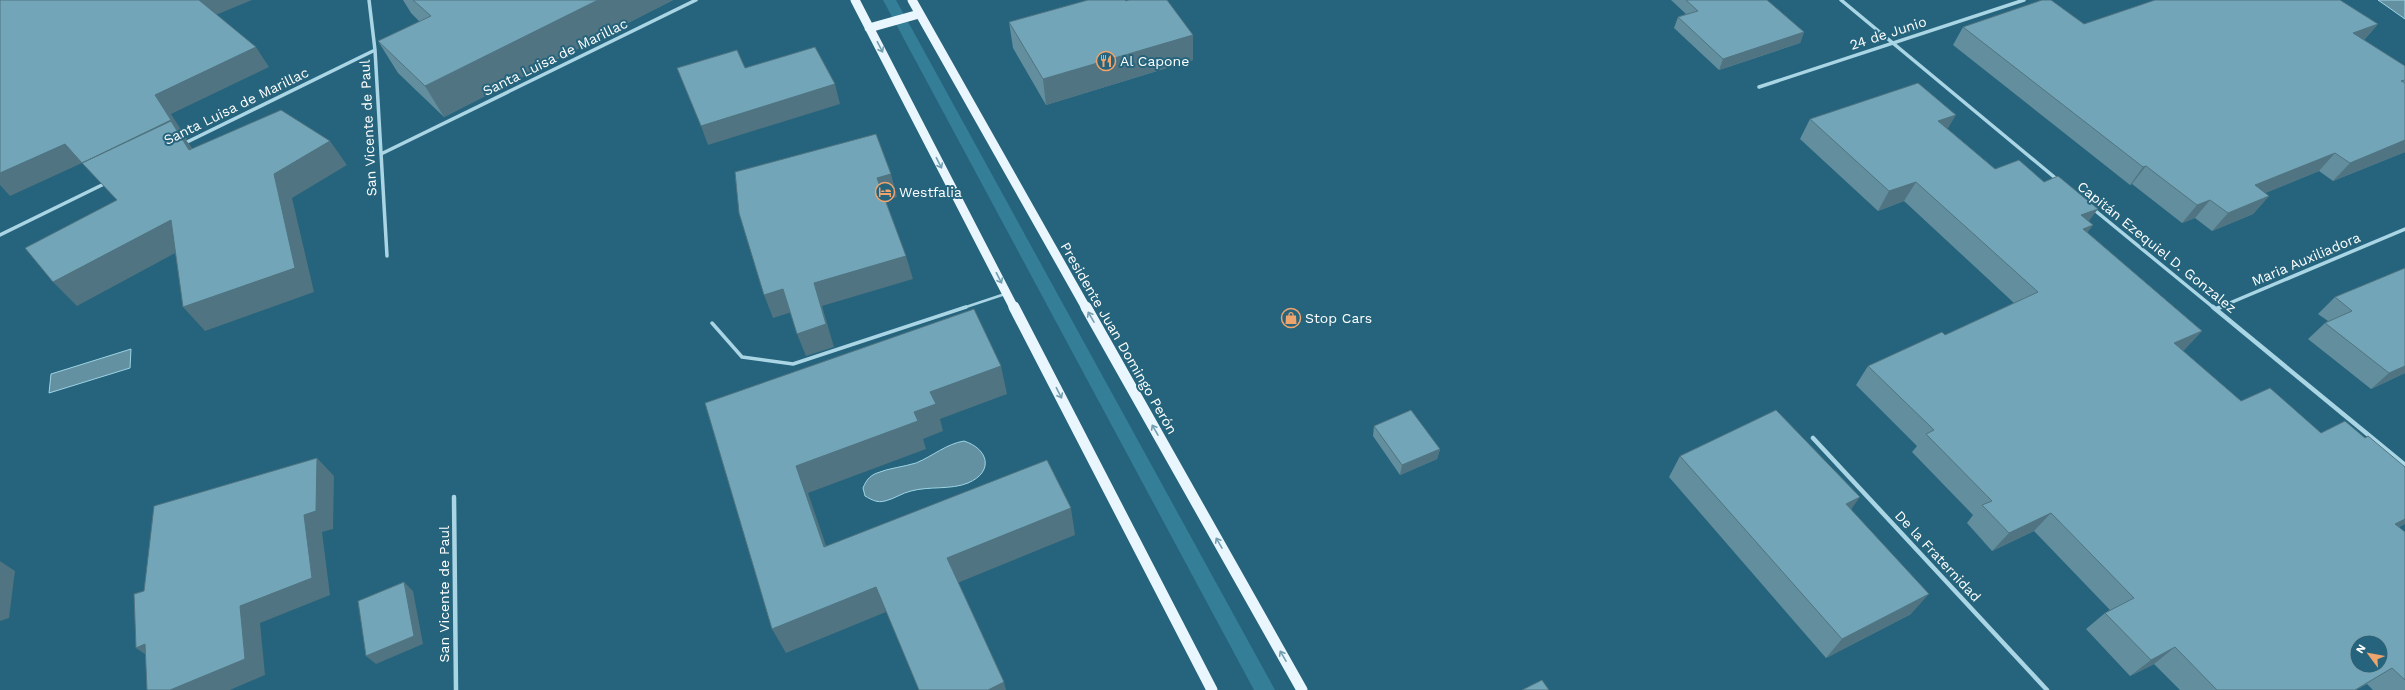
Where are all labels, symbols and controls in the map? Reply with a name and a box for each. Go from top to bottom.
street label: 24 de Junio [1848,13,1928,53]
street label: Santa Luisa de Marillac [480,15,630,99]
one-way arrow [876,41,884,53]
restaurant icon: Al Capone [1095,50,1117,72]
place label: Al Capone [1120,53,1189,69]
street label: San Vicente de Paul [356,59,380,197]
street label: Santa Luisa de Marillac [161,64,311,148]
one-way arrow [936,156,944,168]
street label: Capitán Ezequiel D. Gonzalez [2074,178,2240,316]
hotel icon: Westfalia [874,181,896,203]
place label: Westfalia [899,184,962,200]
street label: Maria Auxiliadora [2249,229,2363,289]
street label: Presidente Juan Domingo Perón [1057,239,1181,437]
one-way arrow [996,272,1003,284]
shop icon: Stop Cars [1280,307,1302,329]
place label: Stop Cars [1305,310,1372,326]
one-way arrow [1087,311,1094,323]
one-way arrow [1056,387,1063,399]
one-way arrow [1151,424,1158,436]
street label: De la Fraternidad [1892,507,1984,605]
street label: San Vicente de Paul [436,525,452,662]
one-way arrow [1215,537,1223,549]
north arrow [2349,634,2389,674]
text: N [2353,642,2369,656]
one-way arrow [1279,650,1287,662]

